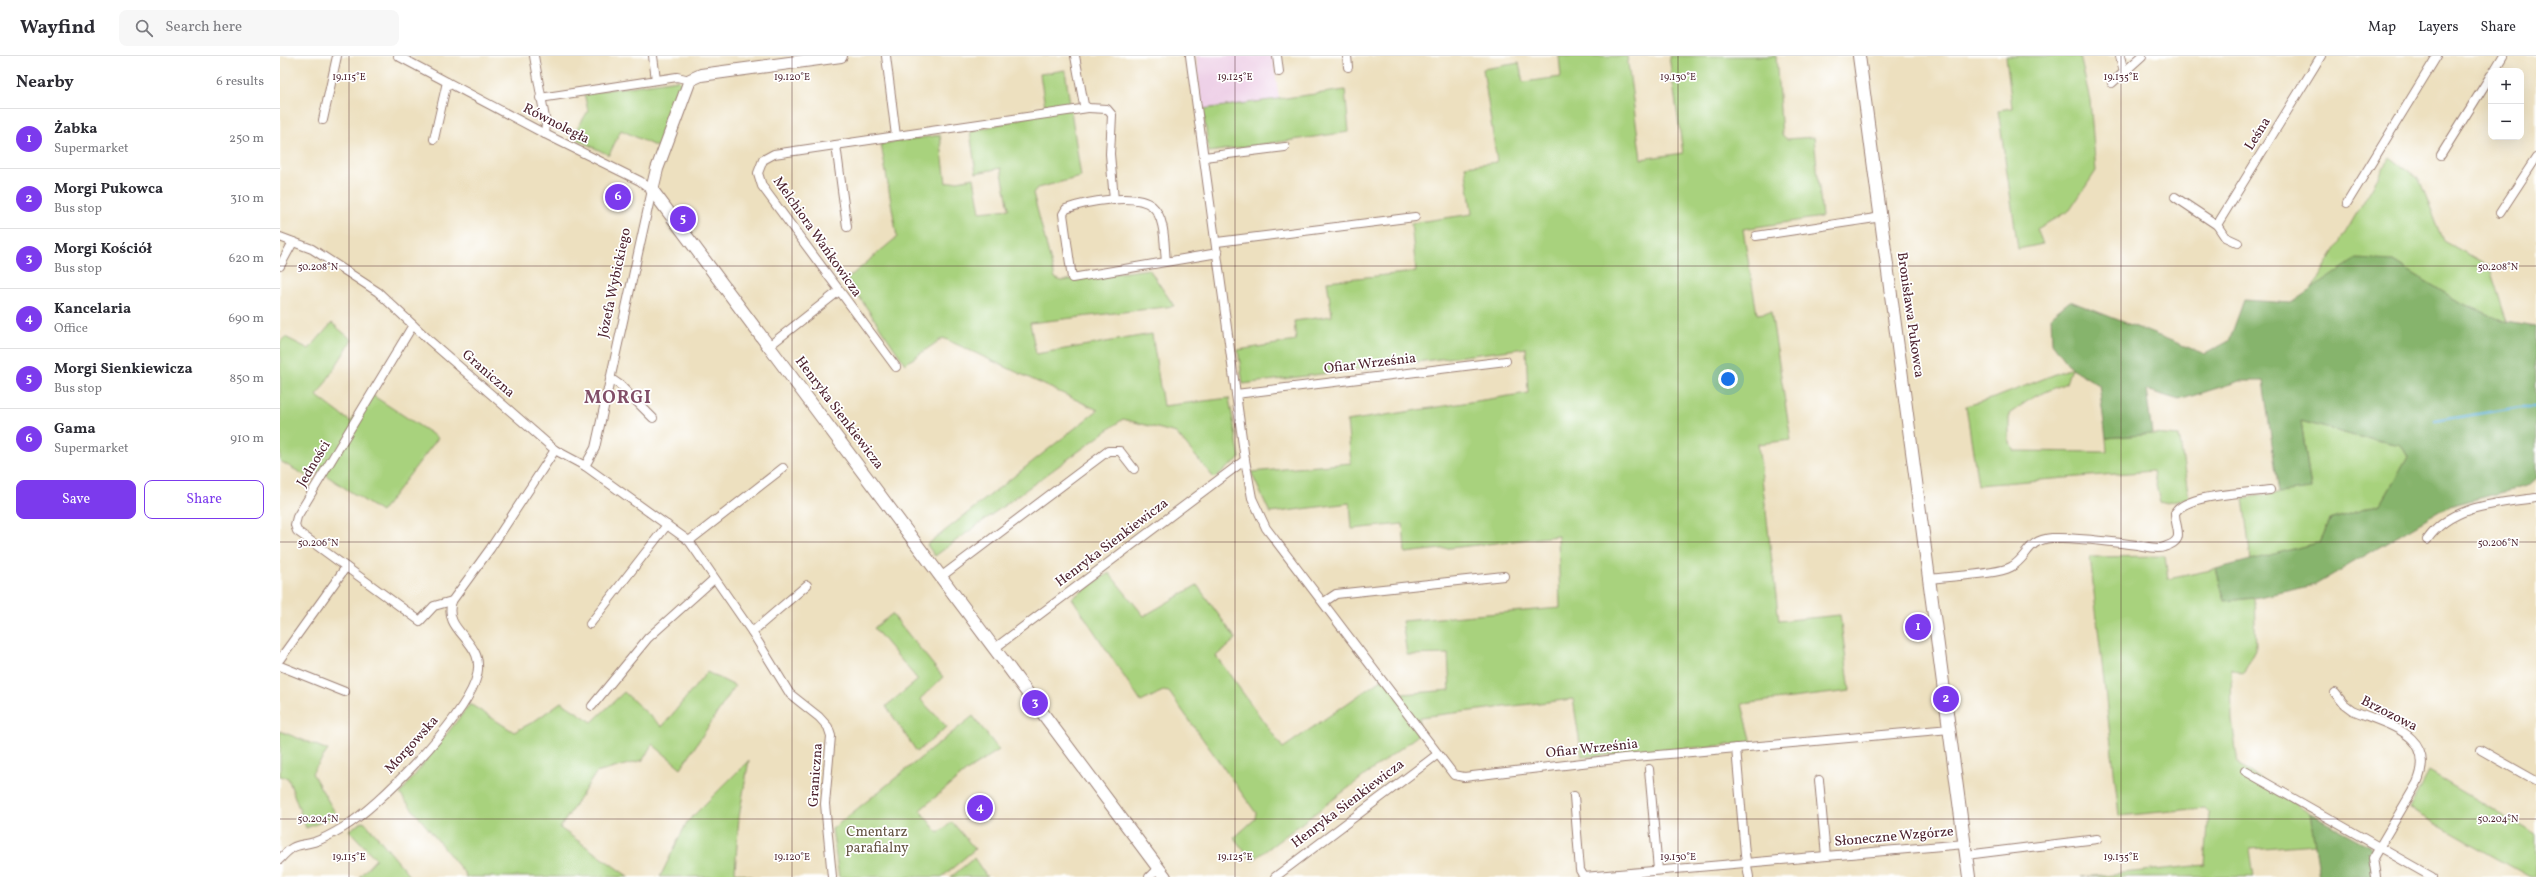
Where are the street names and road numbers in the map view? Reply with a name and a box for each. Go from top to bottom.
street label: Równoległa [519,99,593,149]
street label: Leśna [2240,114,2276,154]
street label: Melchiora Wańkowicza [768,173,866,301]
street label: Józefa Wybickiego [594,226,636,340]
street label: Bronisława Pukowca [1892,251,1928,379]
street label: Graniczna [458,346,518,402]
street label: Ofiar Września [1323,349,1417,379]
street label: Henryka Sienkiewicza [790,353,888,473]
street label: Jedności [293,437,335,491]
street label: Henryka Sienkiewicza [1052,494,1172,592]
street label: Brzozowa [2357,692,2421,736]
street label: Morgowska [381,712,443,778]
street label: Ofiar Września [1545,735,1639,763]
street label: Graniczna [804,742,828,808]
street label: Henryka Sienkiewicza [1288,755,1408,853]
street label: Słoneczne Wzgórze [1834,822,1955,852]

